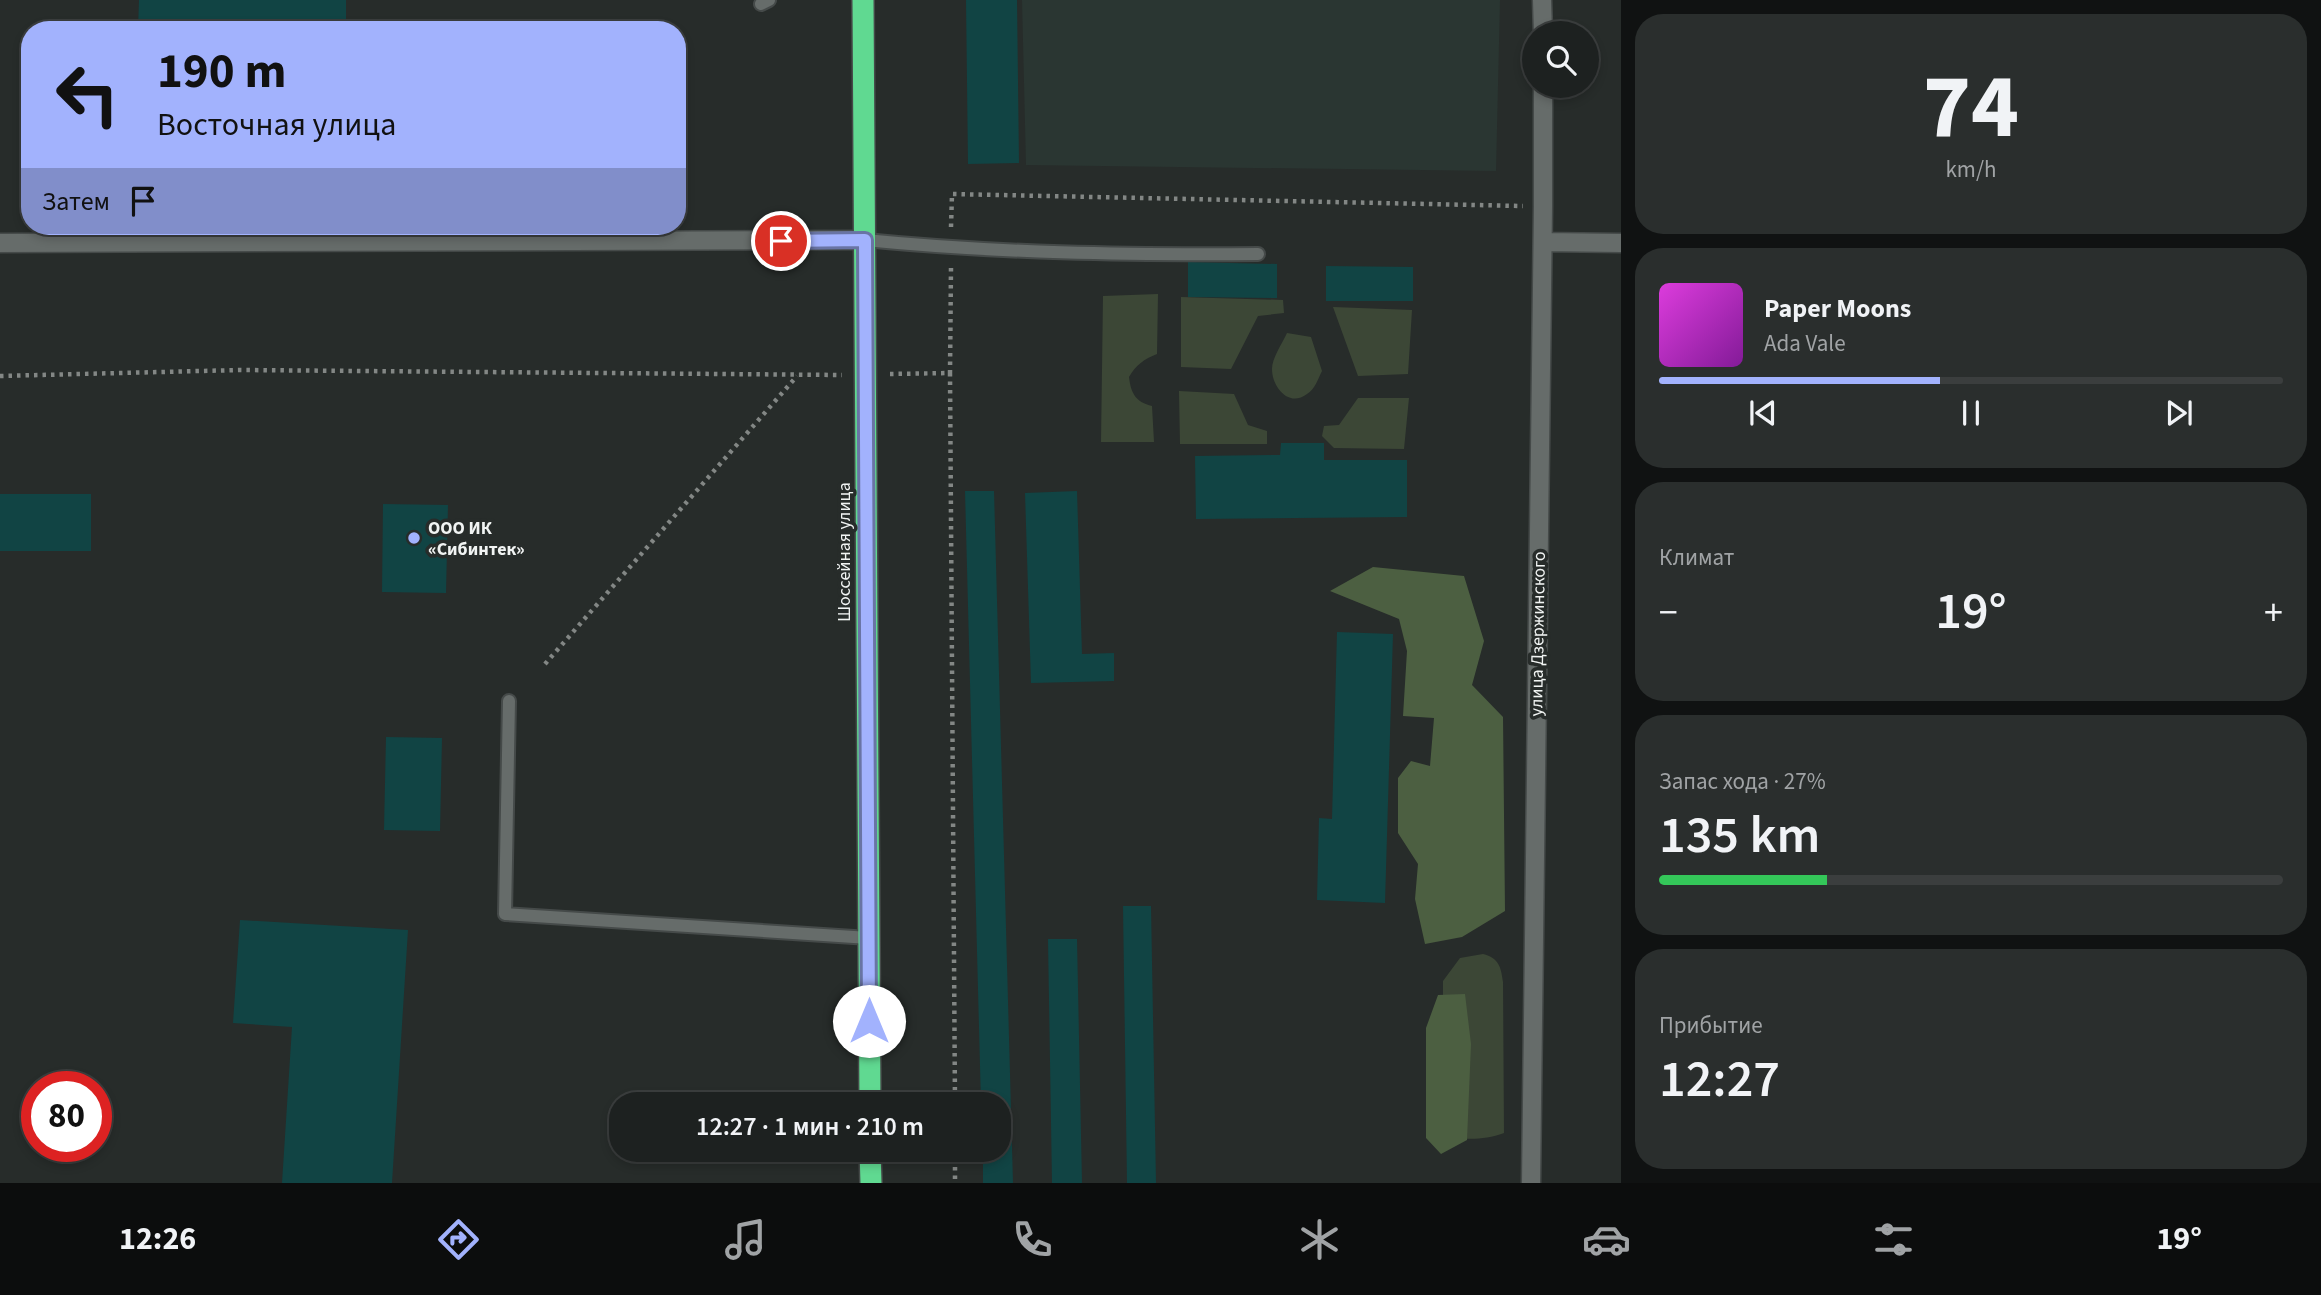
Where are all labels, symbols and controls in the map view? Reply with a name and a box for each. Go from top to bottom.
map controls [1522,21,1599,98]
button: search [1522,21,1599,98]
text: 190 m [157,37,286,107]
text: 74 [1923,43,2019,172]
icon: left [42,49,133,140]
text: Восточная улица [157,102,396,148]
text: km/h [1945,153,1997,186]
icon: arrive [124,182,162,220]
text: Затем [42,183,110,220]
pin [751,211,811,271]
icon: arrive [762,222,800,260]
text: Paper Moons [1764,290,1911,327]
text: Ada Vale [1764,327,1846,360]
icon: previous [1744,394,1782,432]
icon: pause [1952,394,1990,432]
icon: next [2160,394,2198,432]
street label: Шоссейная улица [832,482,857,622]
place label: ООО ИК «Сибинтек» [428,516,525,562]
marker: ООО ИК «Сибинтек» [406,530,422,546]
text: Климат [1659,541,1734,574]
street label: улица Дзержинского [1524,551,1552,717]
text: 19° [1935,575,2007,649]
text: − [1659,586,1678,640]
text: + [2264,586,2283,640]
text: Запас хода · 27% [1659,765,1826,798]
text: 135 km [1659,799,1820,873]
position arrow [832,984,906,1058]
text: Прибытие [1659,1009,1763,1042]
text: 12:27 [1659,1043,1780,1117]
speed limit sign: 80 [21,1071,112,1162]
text: 12:27 · 1 мин · 210 m [696,1108,924,1145]
icon: directions [434,1215,483,1264]
icon: music [721,1215,770,1264]
icon: phone [1008,1215,1057,1264]
icon: climate [1295,1215,1344,1264]
icon: car [1582,1215,1631,1264]
icon: filters [1869,1215,1918,1264]
text: 12:26 [119,1216,196,1262]
text: 19° [2156,1216,2202,1262]

